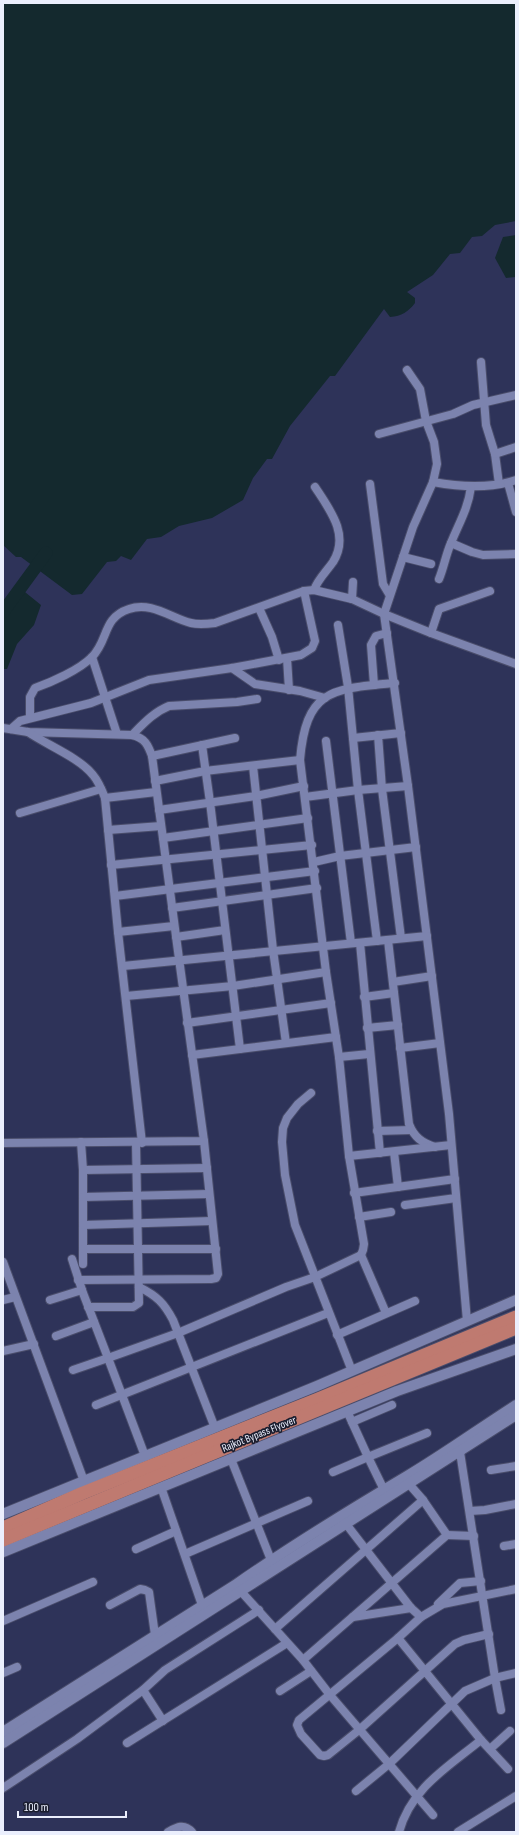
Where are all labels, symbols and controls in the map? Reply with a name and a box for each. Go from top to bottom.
street label: Rajkot Bypass Flyover [220,1413,298,1455]
scale bar [18,1793,126,1819]
text: 100 m [24,1800,49,1815]

